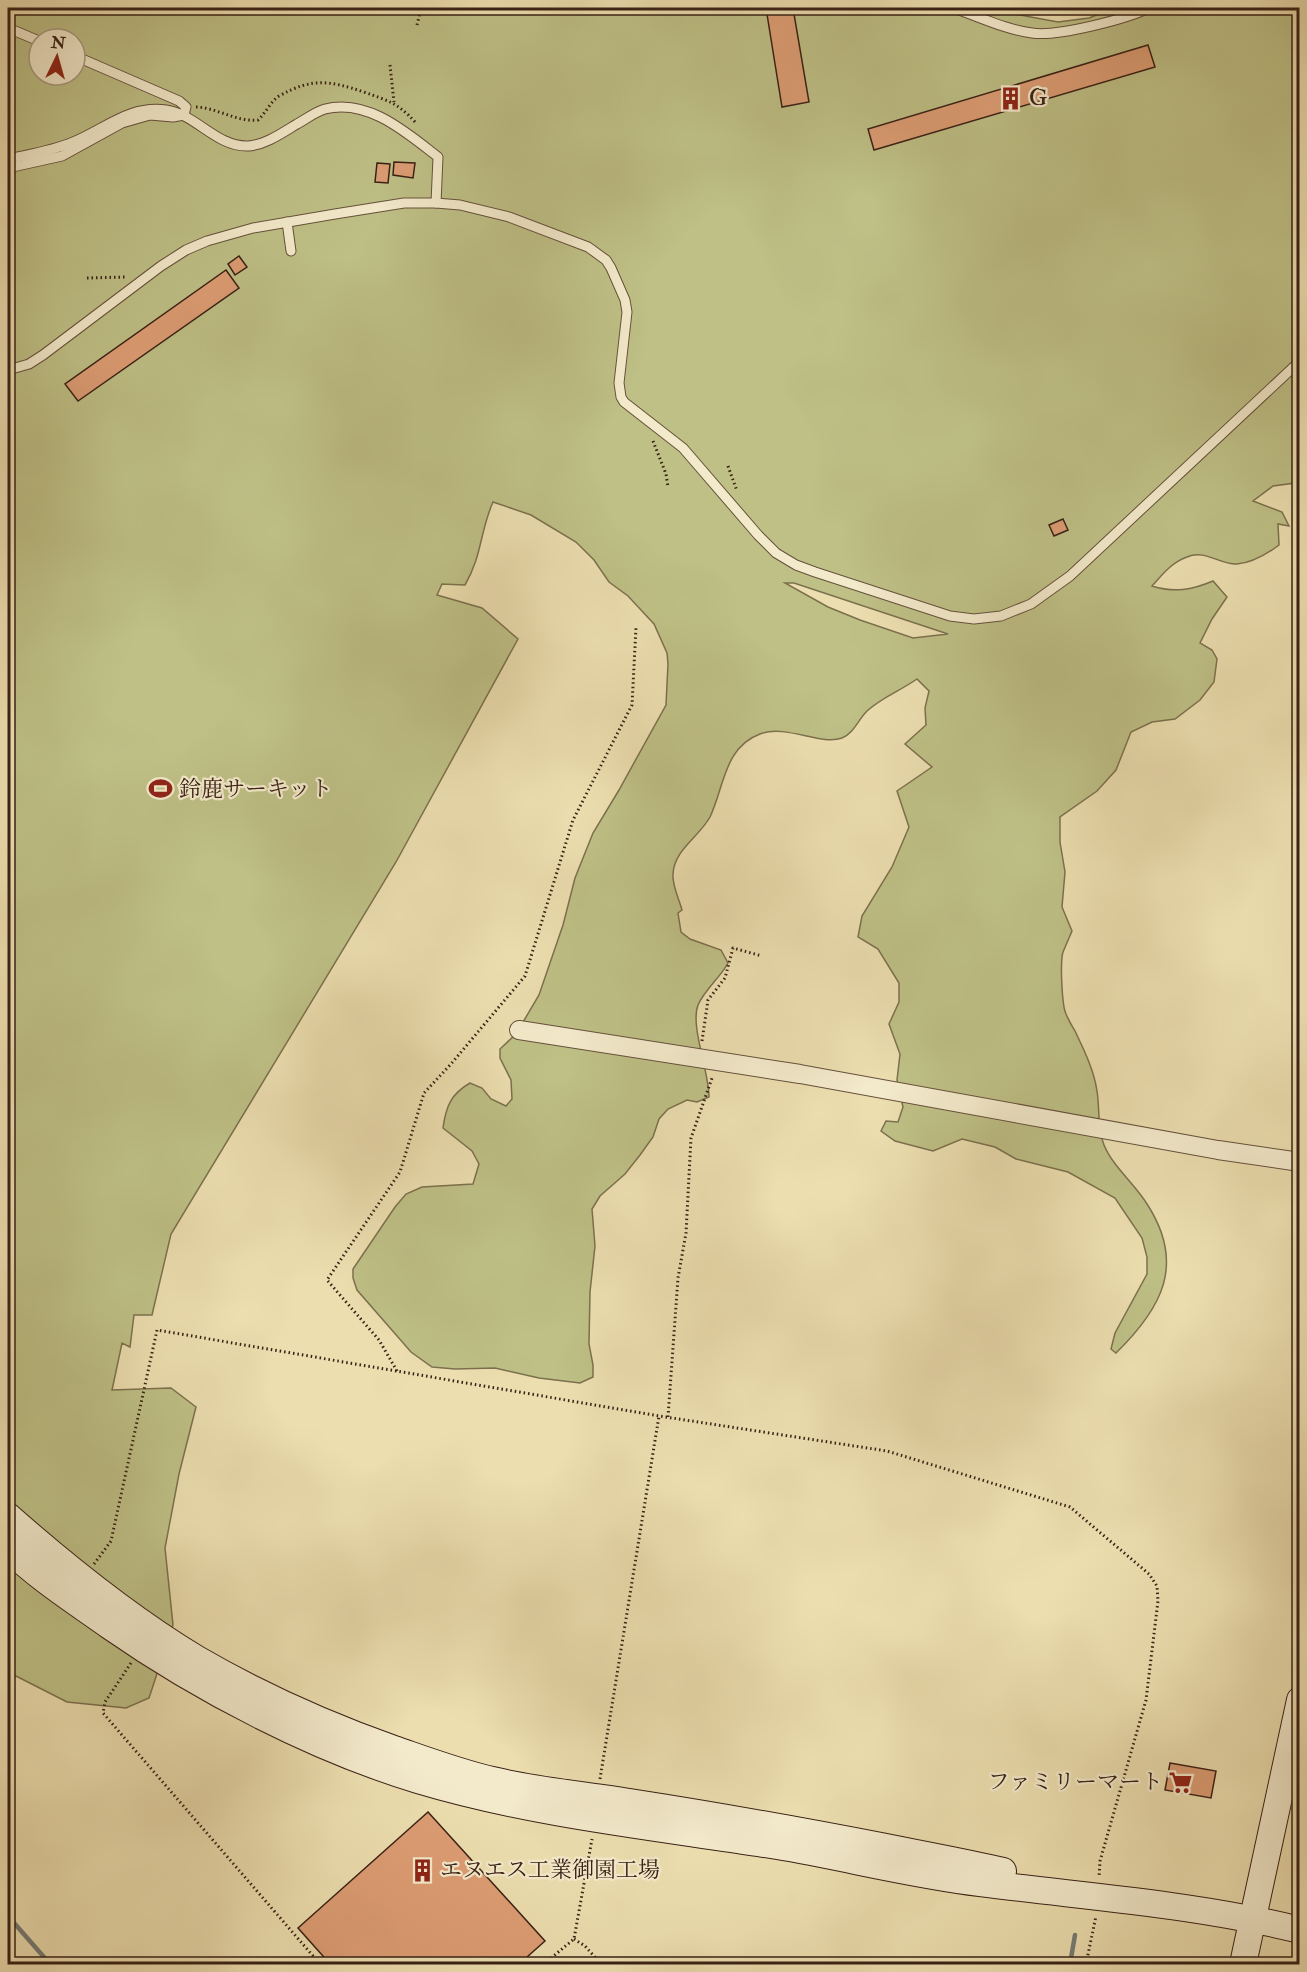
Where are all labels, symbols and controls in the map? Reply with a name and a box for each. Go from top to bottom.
north arrow [27,27,87,87]
text: N [49,32,67,54]
place label: G [1029,84,1048,112]
building icon: G [998,85,1024,111]
place label: 鈴鹿サーキット [179,775,333,803]
sports icon: 鈴鹿サーキット [148,776,174,802]
place label: ファミリーマート [987,1768,1163,1796]
supermarket icon: ファミリーマート [1168,1769,1194,1795]
place label: エヌエス工業御園工場 [440,1856,660,1884]
building icon: エヌエス工業御園工場 [409,1857,435,1883]

